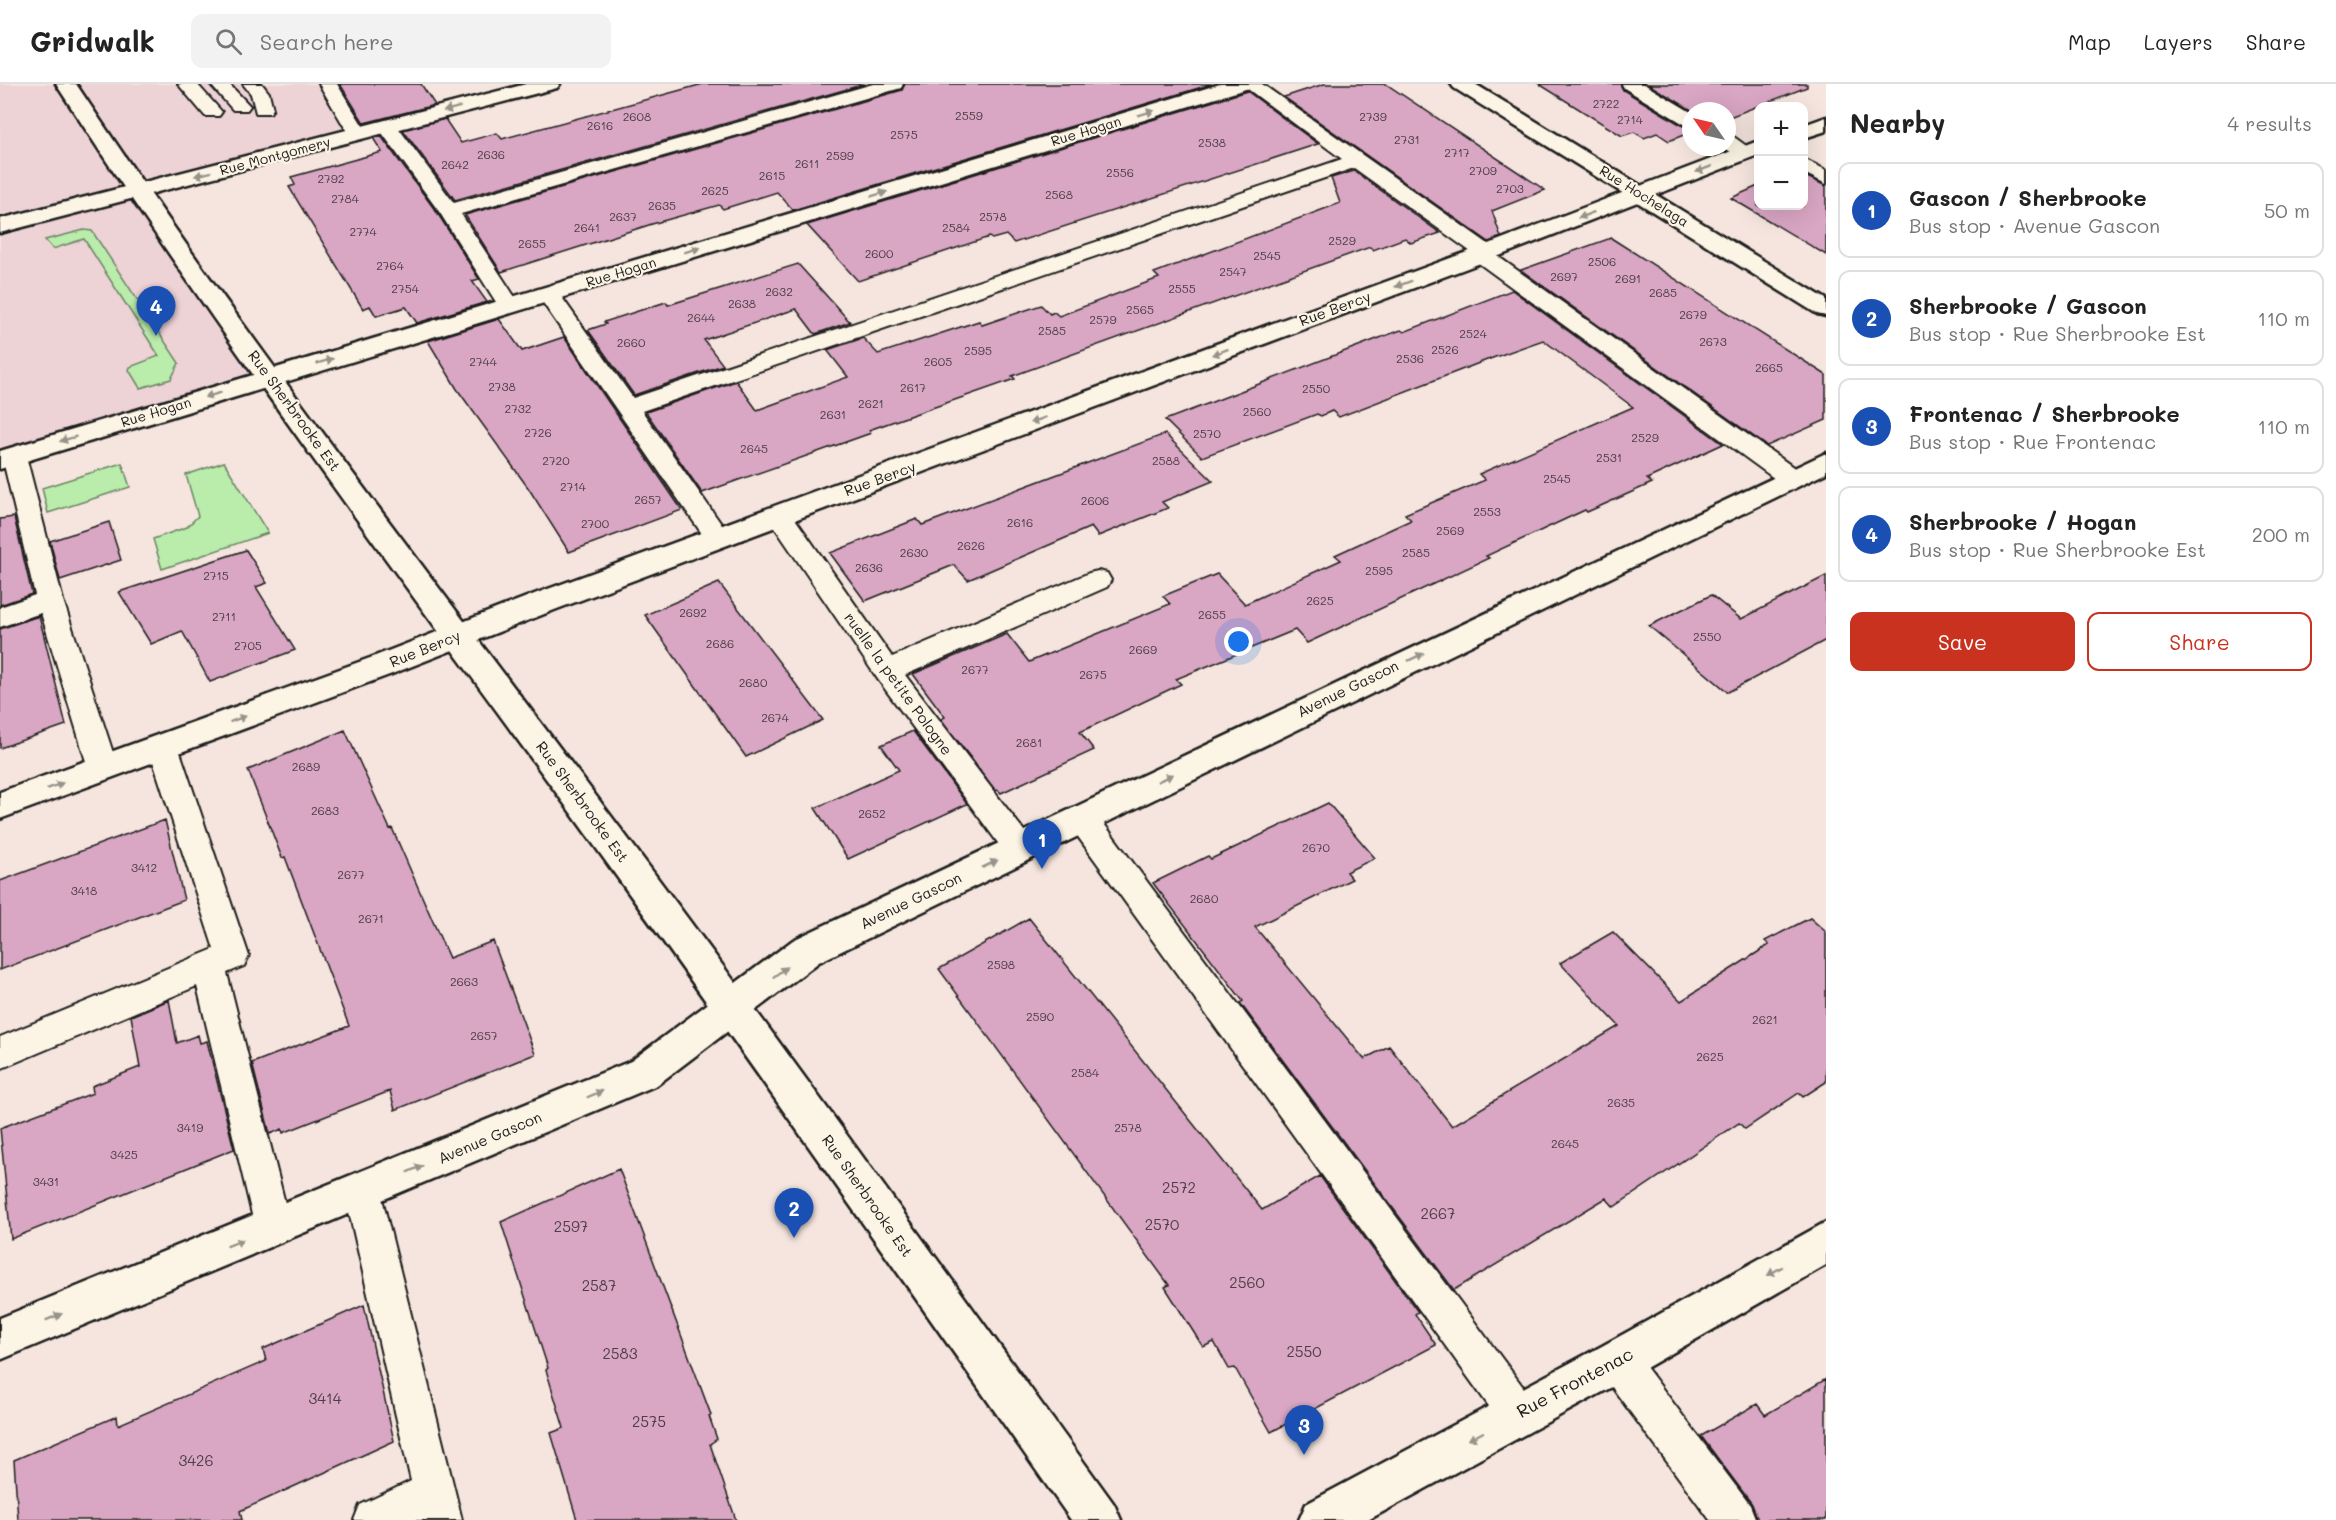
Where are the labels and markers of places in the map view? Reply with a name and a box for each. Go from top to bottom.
pin: 4 [136,286,176,336]
pin: 1 [1022,820,1062,869]
pin: 2 [774,1188,814,1238]
pin: 3 [1284,1406,1324,1455]

